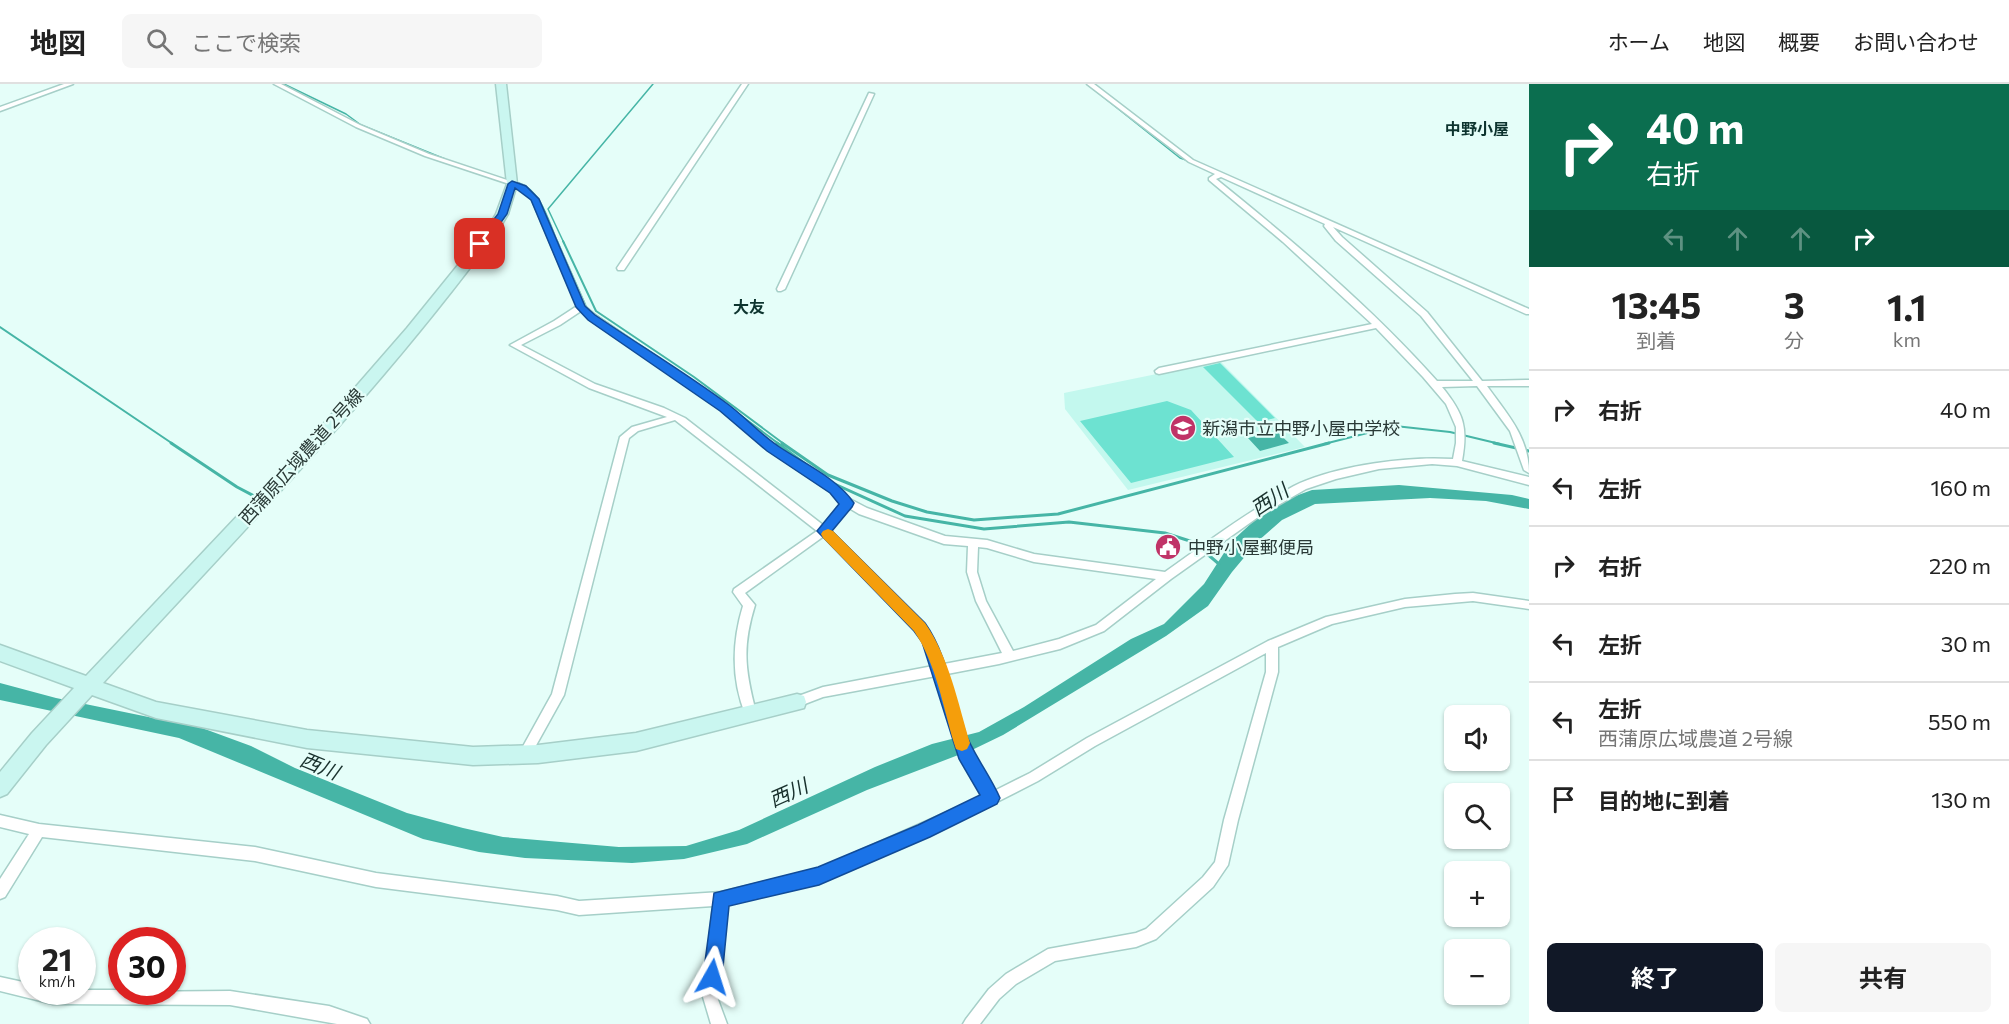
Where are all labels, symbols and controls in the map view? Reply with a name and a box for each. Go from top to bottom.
search box [122,14,542,68]
text: 地図 [30,25,86,59]
icon: search [143,25,176,58]
text: ここで検索 [191,29,301,56]
text: ホーム [1608,29,1670,54]
text: 地図 [1703,29,1745,54]
text: 概要 [1778,29,1820,54]
text: お問い合わせ [1853,29,1979,54]
text: 40 m [1646,101,1744,153]
icon: right [1547,108,1625,186]
district label: 中野小屋 [1445,119,1509,138]
text: 右折 [1646,157,1700,190]
pin [454,218,505,269]
icon: left [1658,222,1691,255]
icon: ahead [1721,222,1754,255]
icon: ahead [1784,222,1817,255]
icon: right [1847,222,1880,255]
icon: arrive [463,227,496,260]
text: 13:45 [1611,282,1701,326]
text: 3 [1784,282,1805,326]
text: 1.1 [1887,284,1927,328]
district label: 大友 [733,297,765,316]
text: km [1893,327,1921,351]
text: 到着 [1636,328,1676,352]
text: 分 [1784,328,1804,352]
street label: 西蒲原広域農道 2号線 [234,383,368,529]
icon: right [1547,393,1580,426]
text: 40 m [1940,396,1991,423]
text: 右折 [1598,397,1642,424]
school or university icon: 新潟市立中野小屋中学校 [1168,413,1198,443]
place label: 新潟市立中野小屋中学校 [1202,417,1400,439]
icon: left [1547,471,1580,504]
text: 160 m [1930,474,1991,501]
text: 左折 [1598,475,1642,502]
water label: 西川 [1246,477,1294,520]
public building icon: 中野小屋郵便局 [1153,532,1183,562]
place label: 中野小屋郵便局 [1188,536,1314,558]
icon: right [1547,549,1580,582]
text: 220 m [1929,552,1991,579]
text: 右折 [1598,553,1642,580]
icon: left [1547,627,1580,660]
text: 30 m [1941,630,1991,657]
text: 左折 [1598,631,1642,658]
text: 左折 [1598,695,1642,722]
map controls [1444,705,1510,1005]
button: sound [1444,705,1510,771]
icon: left [1547,705,1580,738]
text: 550 m [1928,708,1991,735]
text: 西蒲原広域農道 2号線 [1598,726,1793,750]
water label: 西川 [297,746,345,784]
water label: 西川 [765,772,813,811]
button: search [1444,783,1510,849]
icon: arrive [1547,783,1580,816]
text: 130 m [1931,786,1991,813]
text: 目的地に到着 [1598,787,1730,814]
button: + [1444,861,1510,927]
speed limit sign: 30 [108,927,186,1005]
button: − [1444,939,1510,1005]
text: 21 [42,940,72,977]
button: 終了 [1547,943,1763,1012]
button: 共有 [1775,943,1991,1012]
position arrow [680,945,744,1009]
text: km/h [39,972,75,990]

